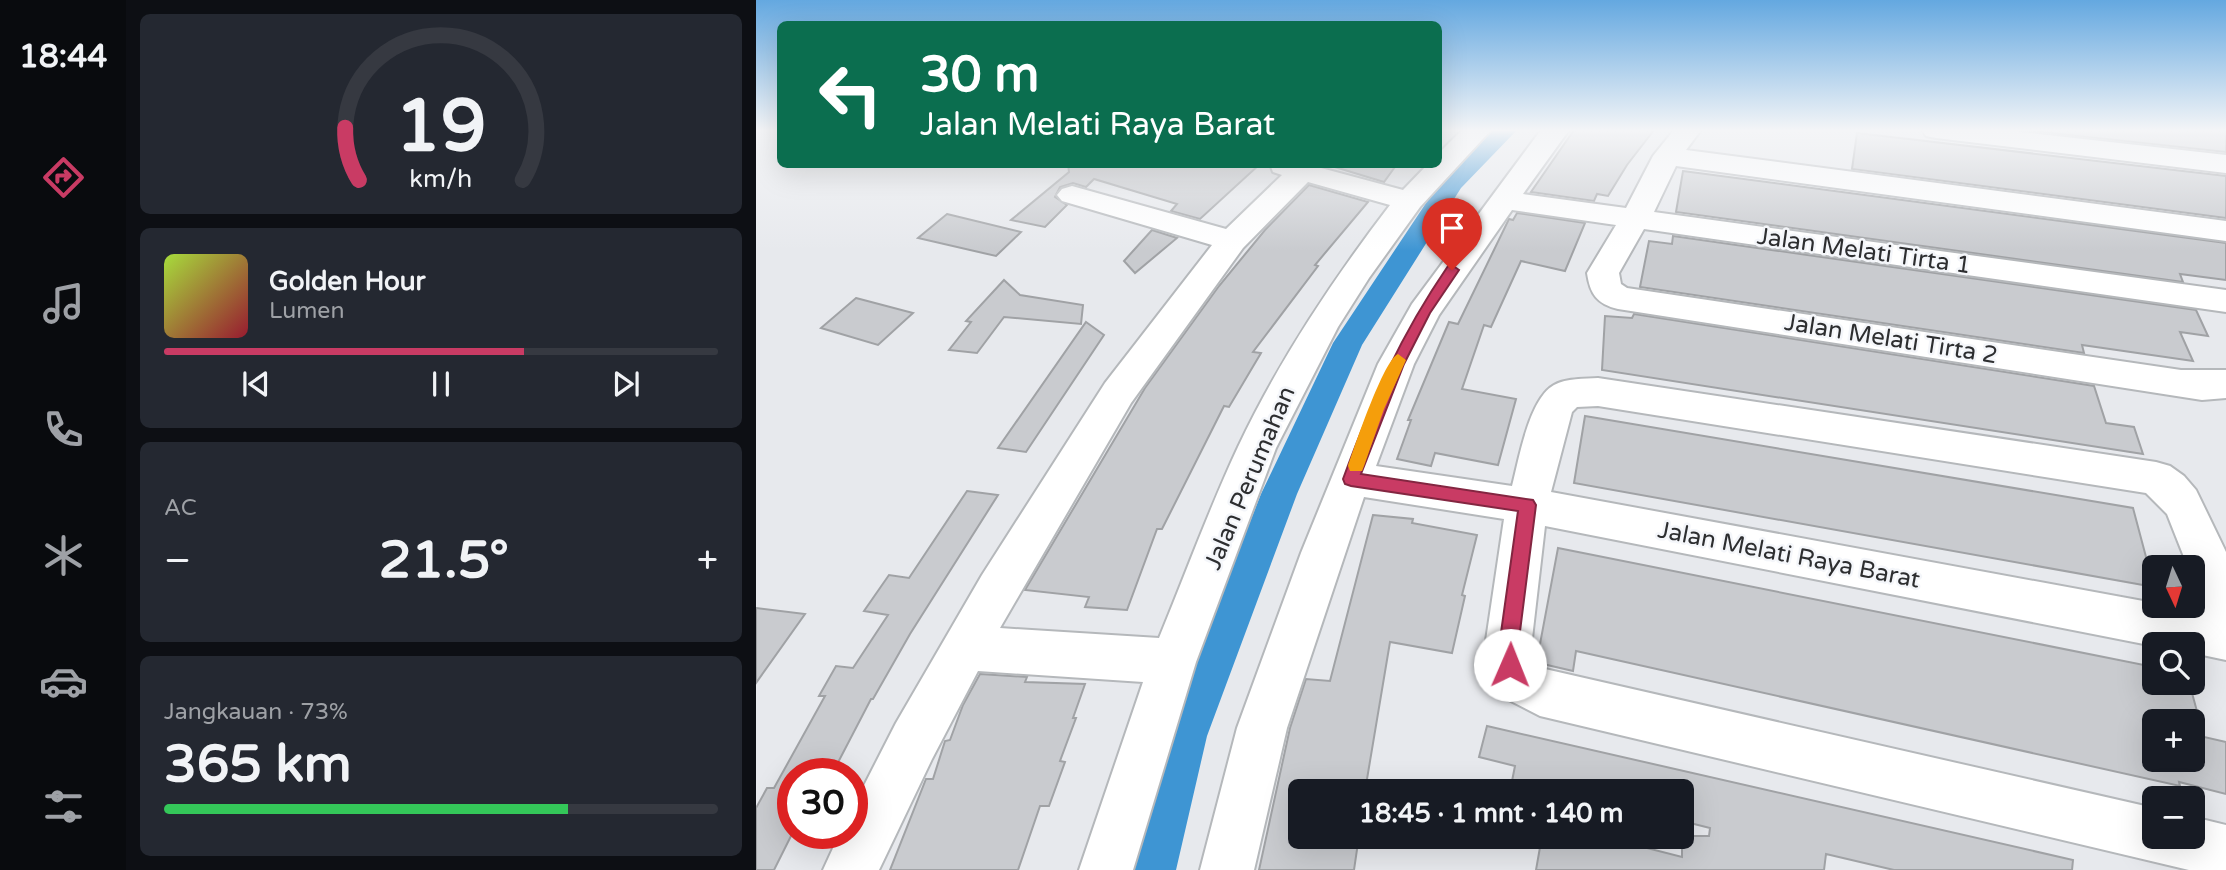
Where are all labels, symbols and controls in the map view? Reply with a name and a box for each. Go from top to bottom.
text: 18:44 [19,38,107,76]
text: 30 m [920,46,1039,105]
icon: left [805,49,896,140]
text: 19 [395,83,487,171]
text: Jalan Melati Raya Barat [920,106,1275,144]
icon: directions [39,153,88,202]
text: km/h [410,164,472,194]
pin [1422,198,1482,270]
icon: arrive [1433,209,1471,247]
street label: Jalan Melati Tirta 1 [1755,222,1973,280]
text: Golden Hour [269,266,426,297]
icon: music [39,279,88,328]
text: Lumen [269,297,344,325]
street label: Jalan Melati Tirta 2 [1782,308,2000,370]
icon: previous [237,365,275,403]
icon: pause [422,365,460,403]
icon: next [607,365,645,403]
street label: Jalan Perumahan [1198,382,1302,574]
icon: phone [39,405,88,454]
text: AC [164,494,197,522]
street label: Jalan Melati Raya Barat [1655,515,1923,595]
text: 21.5° [379,529,509,592]
icon: climate [39,531,88,580]
text: − [164,538,191,584]
text: + [697,538,718,584]
north arrow [2142,555,2205,618]
map controls [2142,555,2205,849]
position arrow [1473,628,1547,702]
button: search [2142,632,2205,695]
icon: car [39,657,88,706]
text: Jangkauan · 73% [164,698,348,726]
button: + [2142,709,2205,772]
text: 365 km [164,733,352,796]
speed limit sign: 30 [777,758,868,849]
icon: filters [39,782,88,831]
button: − [2142,786,2205,849]
text: 18:45 · 1 mnt · 140 m [1359,798,1623,829]

